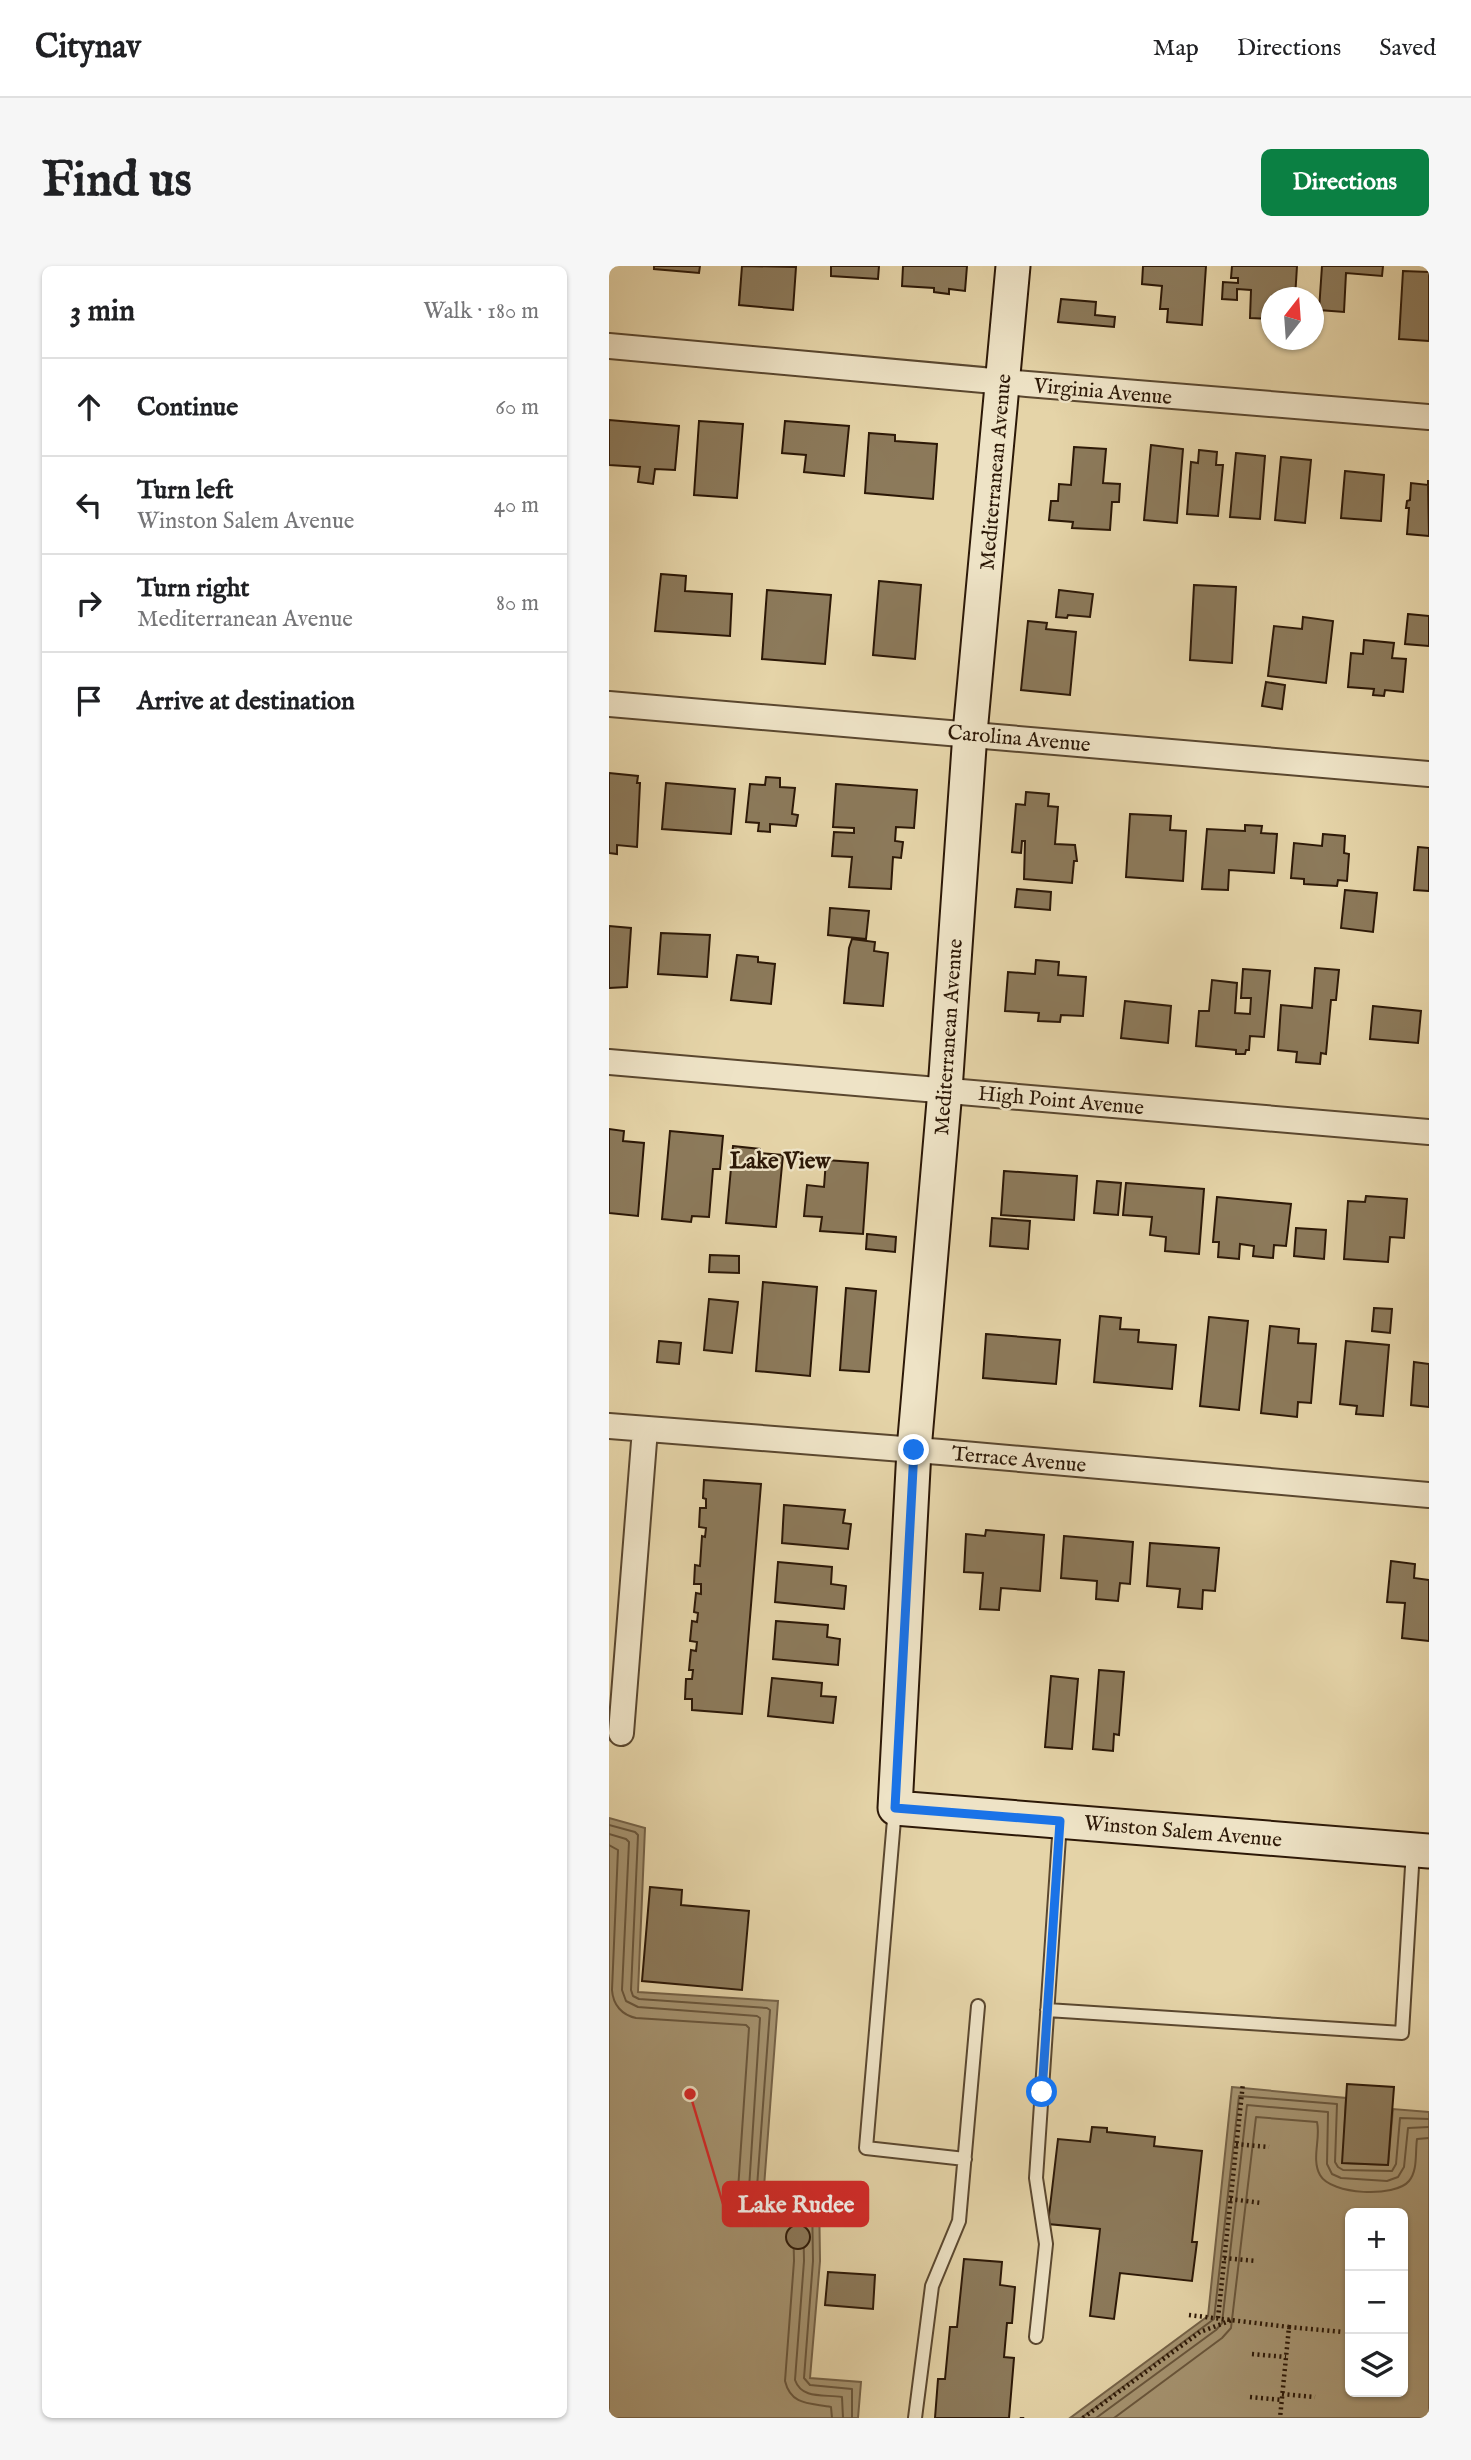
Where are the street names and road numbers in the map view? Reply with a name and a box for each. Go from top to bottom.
street label: Mediterranean Avenue [974,372,1019,572]
street label: Virginia Avenue [1032,373,1173,412]
street label: Carolina Avenue [946,720,1092,759]
street label: Mediterranean Avenue [929,937,970,1136]
street label: High Point Avenue [977,1081,1145,1122]
street label: Terrace Avenue [950,1441,1088,1480]
street label: Winston Salem Avenue [1083,1810,1283,1855]

